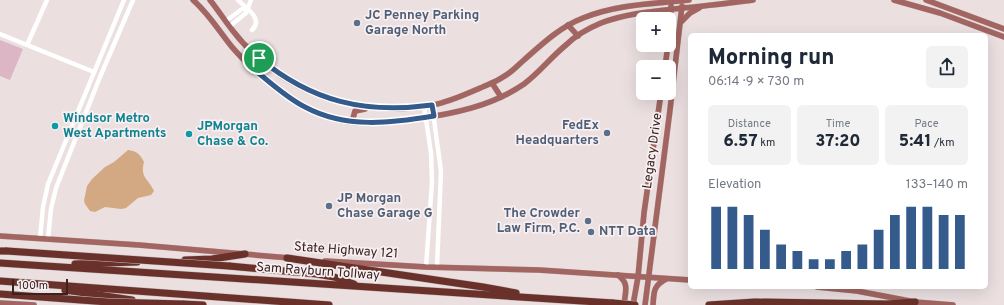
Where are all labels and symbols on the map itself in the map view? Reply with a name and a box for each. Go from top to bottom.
place label: JC Penney Parking Garage North [365,8,479,39]
marker: JC Penney Parking Garage North [352,18,362,28]
pin [242,41,276,75]
place label: Windsor Metro West Apartments [63,111,167,142]
street label: Legacy Drive [640,112,666,190]
place label: FedEx Headquarters [516,118,599,149]
place label: JPMorgan Chase & Co. [197,119,268,150]
marker: Windsor Metro West Apartments [50,121,60,131]
marker: FedEx Headquarters [602,128,612,138]
marker: JPMorgan Chase & Co. [184,129,194,139]
place label: JP Morgan Chase Garage G [337,191,433,222]
marker: JP Morgan Chase Garage G [324,201,334,211]
place label: The Crowder Law Firm, P.C. [497,206,581,237]
marker: The Crowder Law Firm, P.C. [583,216,593,226]
place label: NTT Data [599,224,656,240]
marker: NTT Data [586,227,596,237]
street label: State Highway 121 [293,239,399,263]
street label: Sam Rayburn Tollway [256,260,381,284]
scale bar [12,277,68,296]

